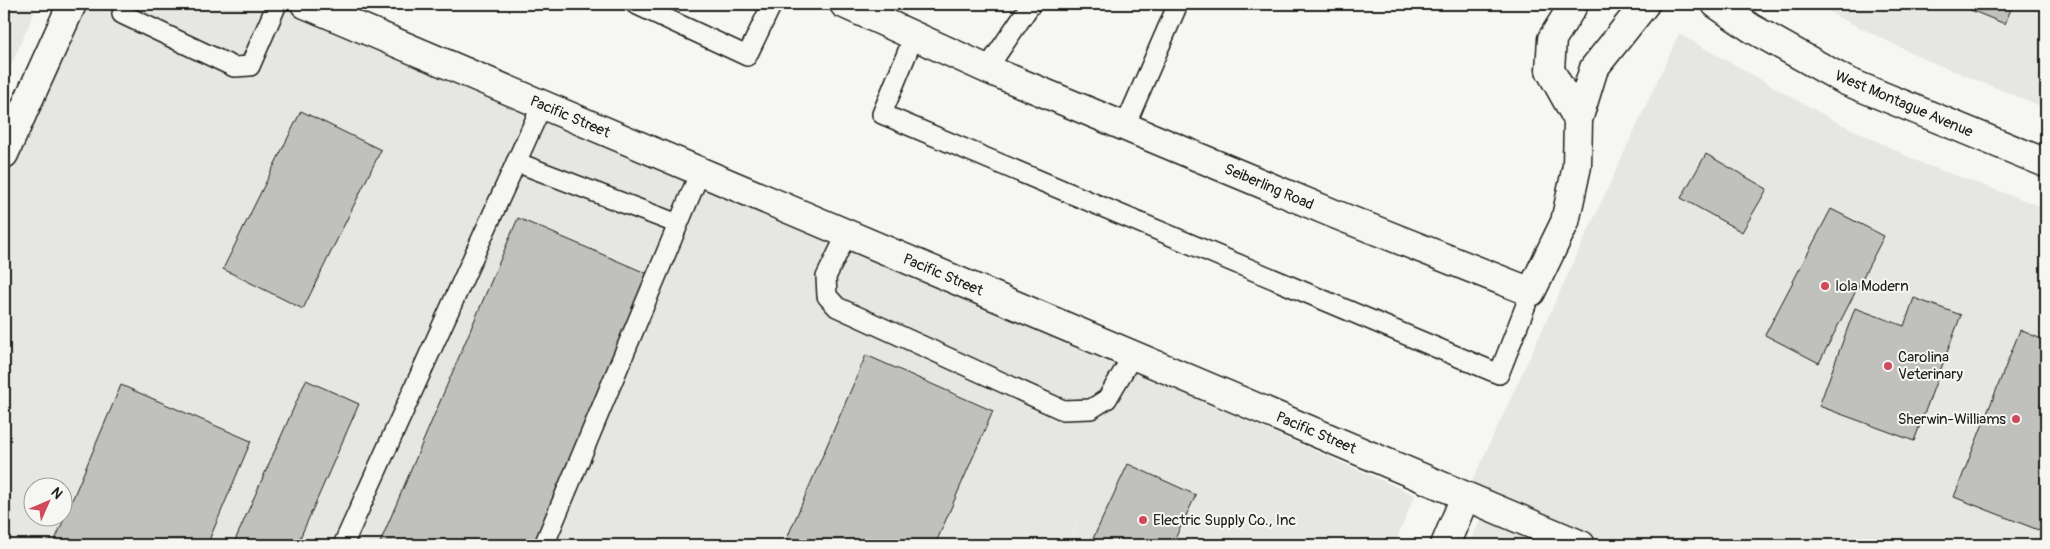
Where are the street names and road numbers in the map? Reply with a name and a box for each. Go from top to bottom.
street label: West Montague Avenue [1832,66,1976,142]
street label: Pacific Street [527,92,614,143]
street label: Seiberling Road [1221,160,1317,214]
street label: Pacific Street [900,250,987,301]
street label: Pacific Street [1273,408,1360,459]

